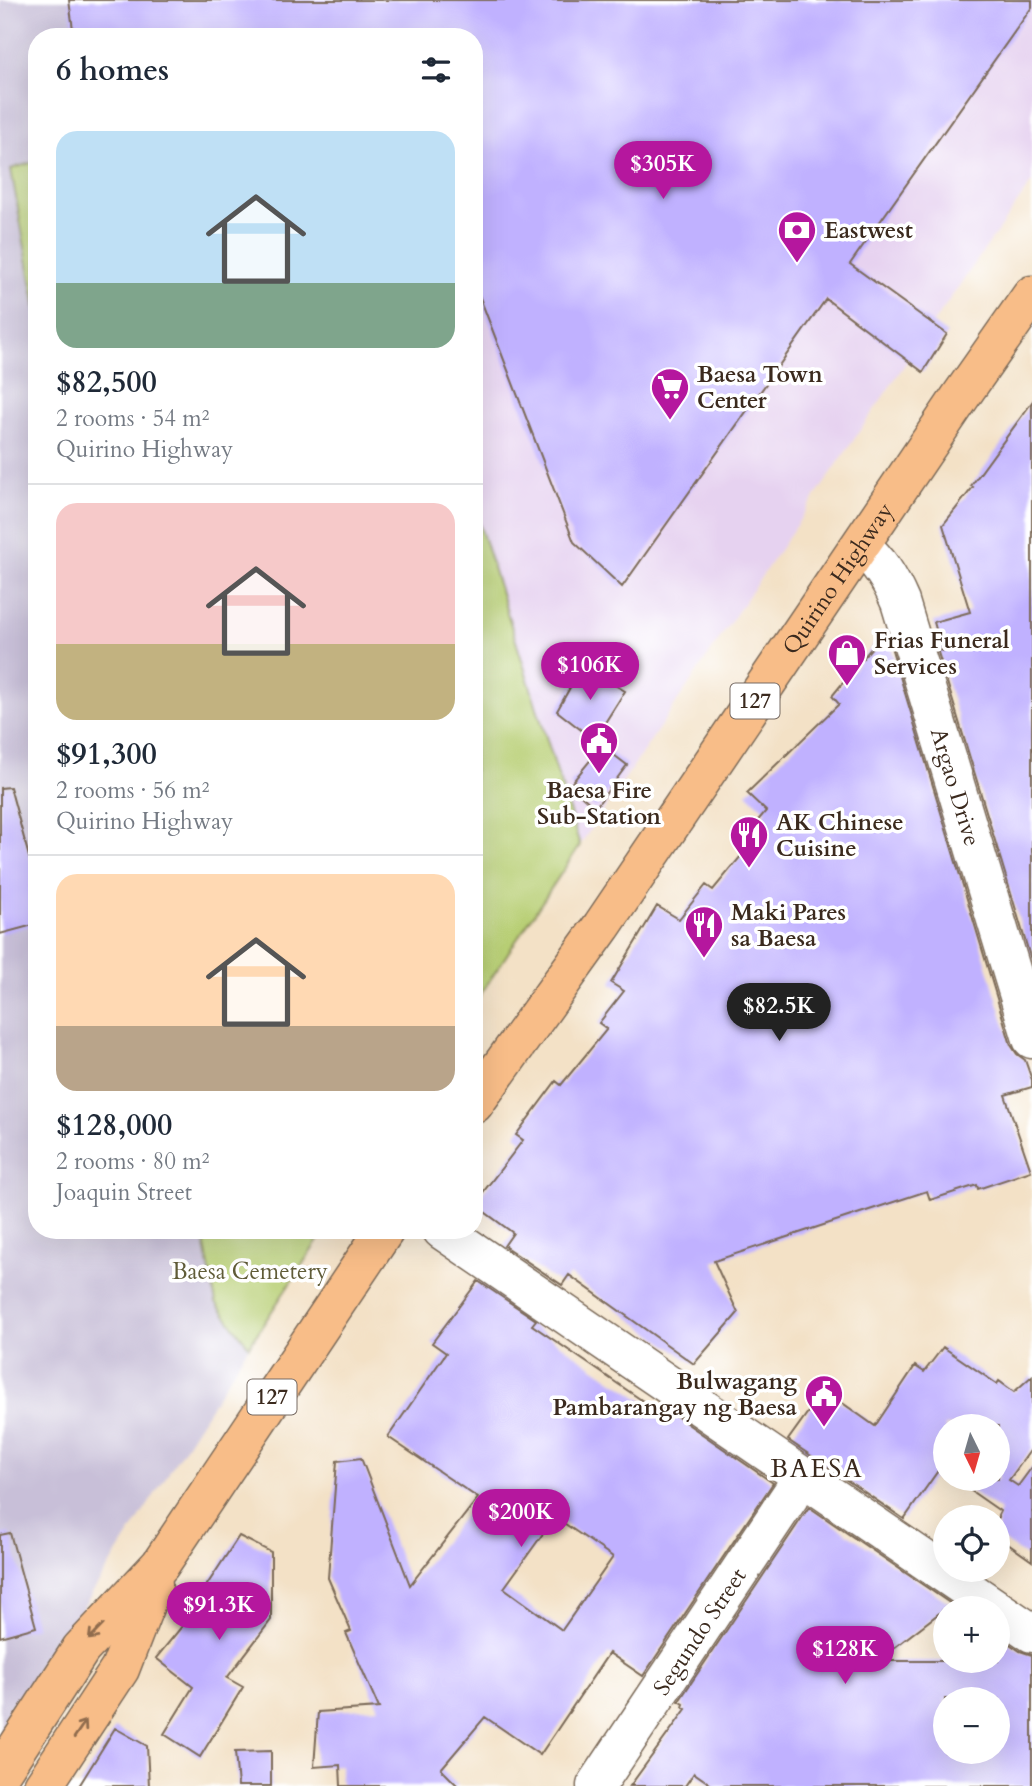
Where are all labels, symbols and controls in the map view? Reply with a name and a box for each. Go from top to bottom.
text: 6 homes [56,50,169,91]
icon: filters [417,51,455,89]
pin: $305K [614,142,712,201]
text: $305K [630,148,696,179]
icon: home [193,176,319,302]
bank icon: Eastwest [776,209,818,264]
place label: Eastwest [824,215,913,246]
place label: Baesa Town Center [697,359,823,416]
text: $82,500 [56,362,157,403]
supermarket icon: Baesa Town Center [649,366,691,421]
text: 2 rooms · 54 m² [56,403,209,434]
text: Quirino Highway [56,434,233,465]
street label: Quirino Highway [775,496,900,661]
icon: home [193,548,319,674]
place label: Frias Funeral Services [874,625,1010,682]
shop icon: Frias Funeral Services [826,632,868,687]
pin: $106K [541,642,639,702]
text: $106K [557,649,623,680]
road number: 127 [730,684,780,718]
public building icon: Baesa Fire Sub-Station [578,720,620,775]
street label: Argao Drive [923,724,988,850]
text: $91,300 [56,734,157,775]
text: 2 rooms · 56 m² [56,775,209,806]
place label: Baesa Fire Sub-Station [537,775,661,832]
text: Quirino Highway [56,806,233,837]
place label: AK Chinese Cuisine [776,807,904,864]
restaurant icon: AK Chinese Cuisine [728,814,770,869]
place label: Maki Pares sa Baesa [731,897,846,954]
restaurant icon: Maki Pares sa Baesa [683,904,725,959]
icon: home [193,919,319,1045]
pin: $82.5K [722,984,836,1043]
text: $82.5K [743,990,815,1021]
text: $128,000 [56,1105,172,1146]
text: 2 rooms · 80 m² [56,1146,209,1177]
text: Joaquin Street [56,1177,192,1208]
park label: Baesa Cemetery [172,1256,328,1287]
place label: Bulwagang Pambarangay ng Baesa [552,1366,798,1423]
public building icon: Bulwagang Pambarangay ng Baesa [803,1373,845,1428]
road number: 127 [247,1380,296,1414]
north arrow [933,1414,1010,1491]
map controls [933,1414,1010,1764]
district label: BAESA [770,1451,864,1486]
pin: $200K [472,1490,570,1549]
text: $200K [488,1496,554,1527]
button: locate [933,1505,1010,1582]
street label: Segundo Street [646,1562,753,1701]
pin: $91.3K [162,1582,276,1642]
text: $91.3K [183,1589,255,1620]
button: + [933,1596,1010,1673]
one-way arrow [88,1624,105,1641]
pin: $128K [796,1626,894,1686]
text: $128K [812,1633,878,1664]
button: − [933,1687,1010,1764]
one-way arrow [73,1720,88,1739]

